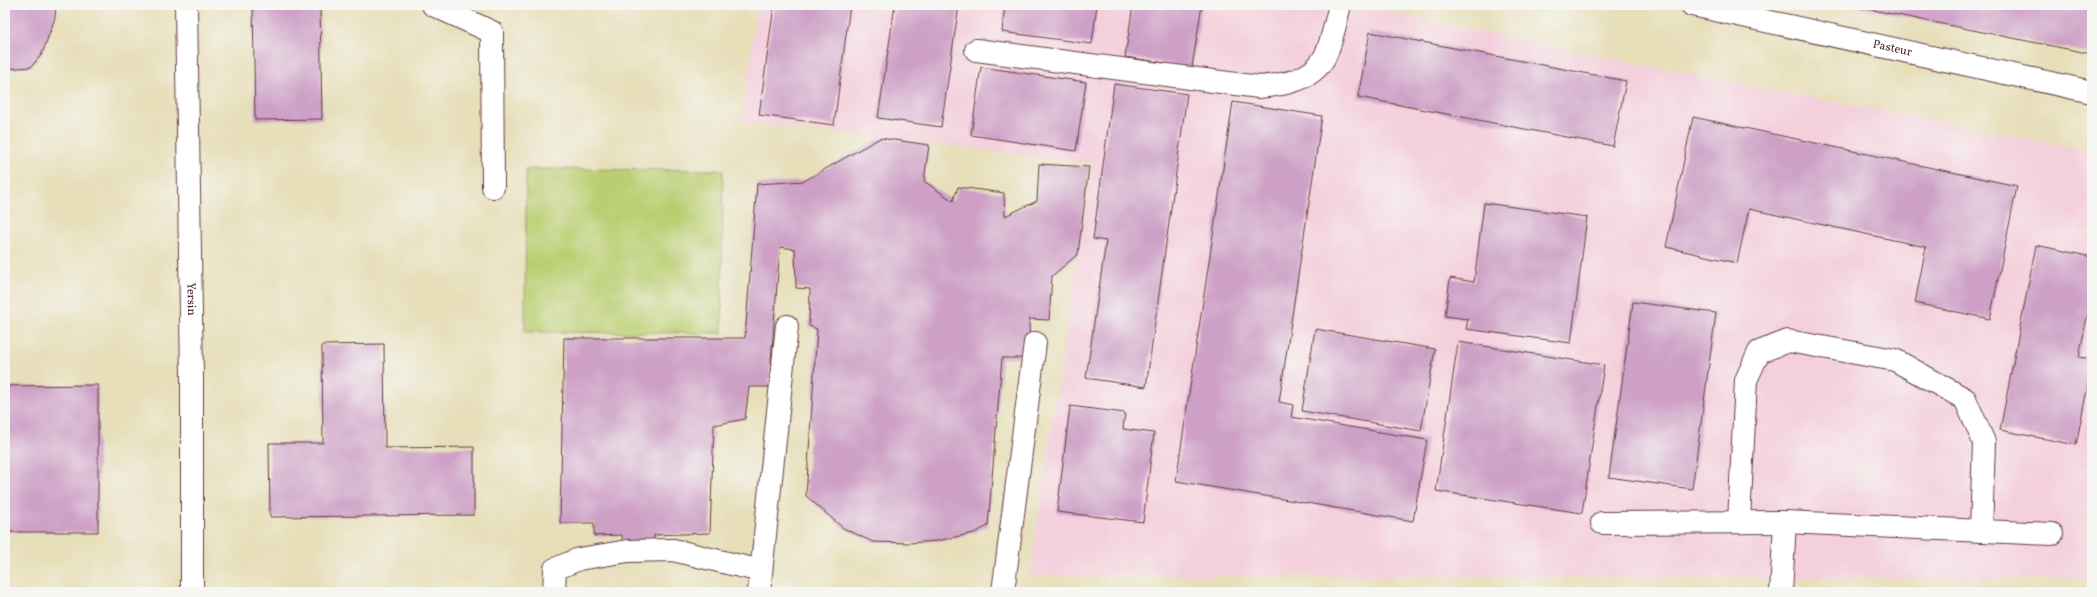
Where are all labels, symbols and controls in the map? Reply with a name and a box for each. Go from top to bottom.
street label: Pasteur [1871,37,1913,61]
street label: Yersin [182,282,199,316]

